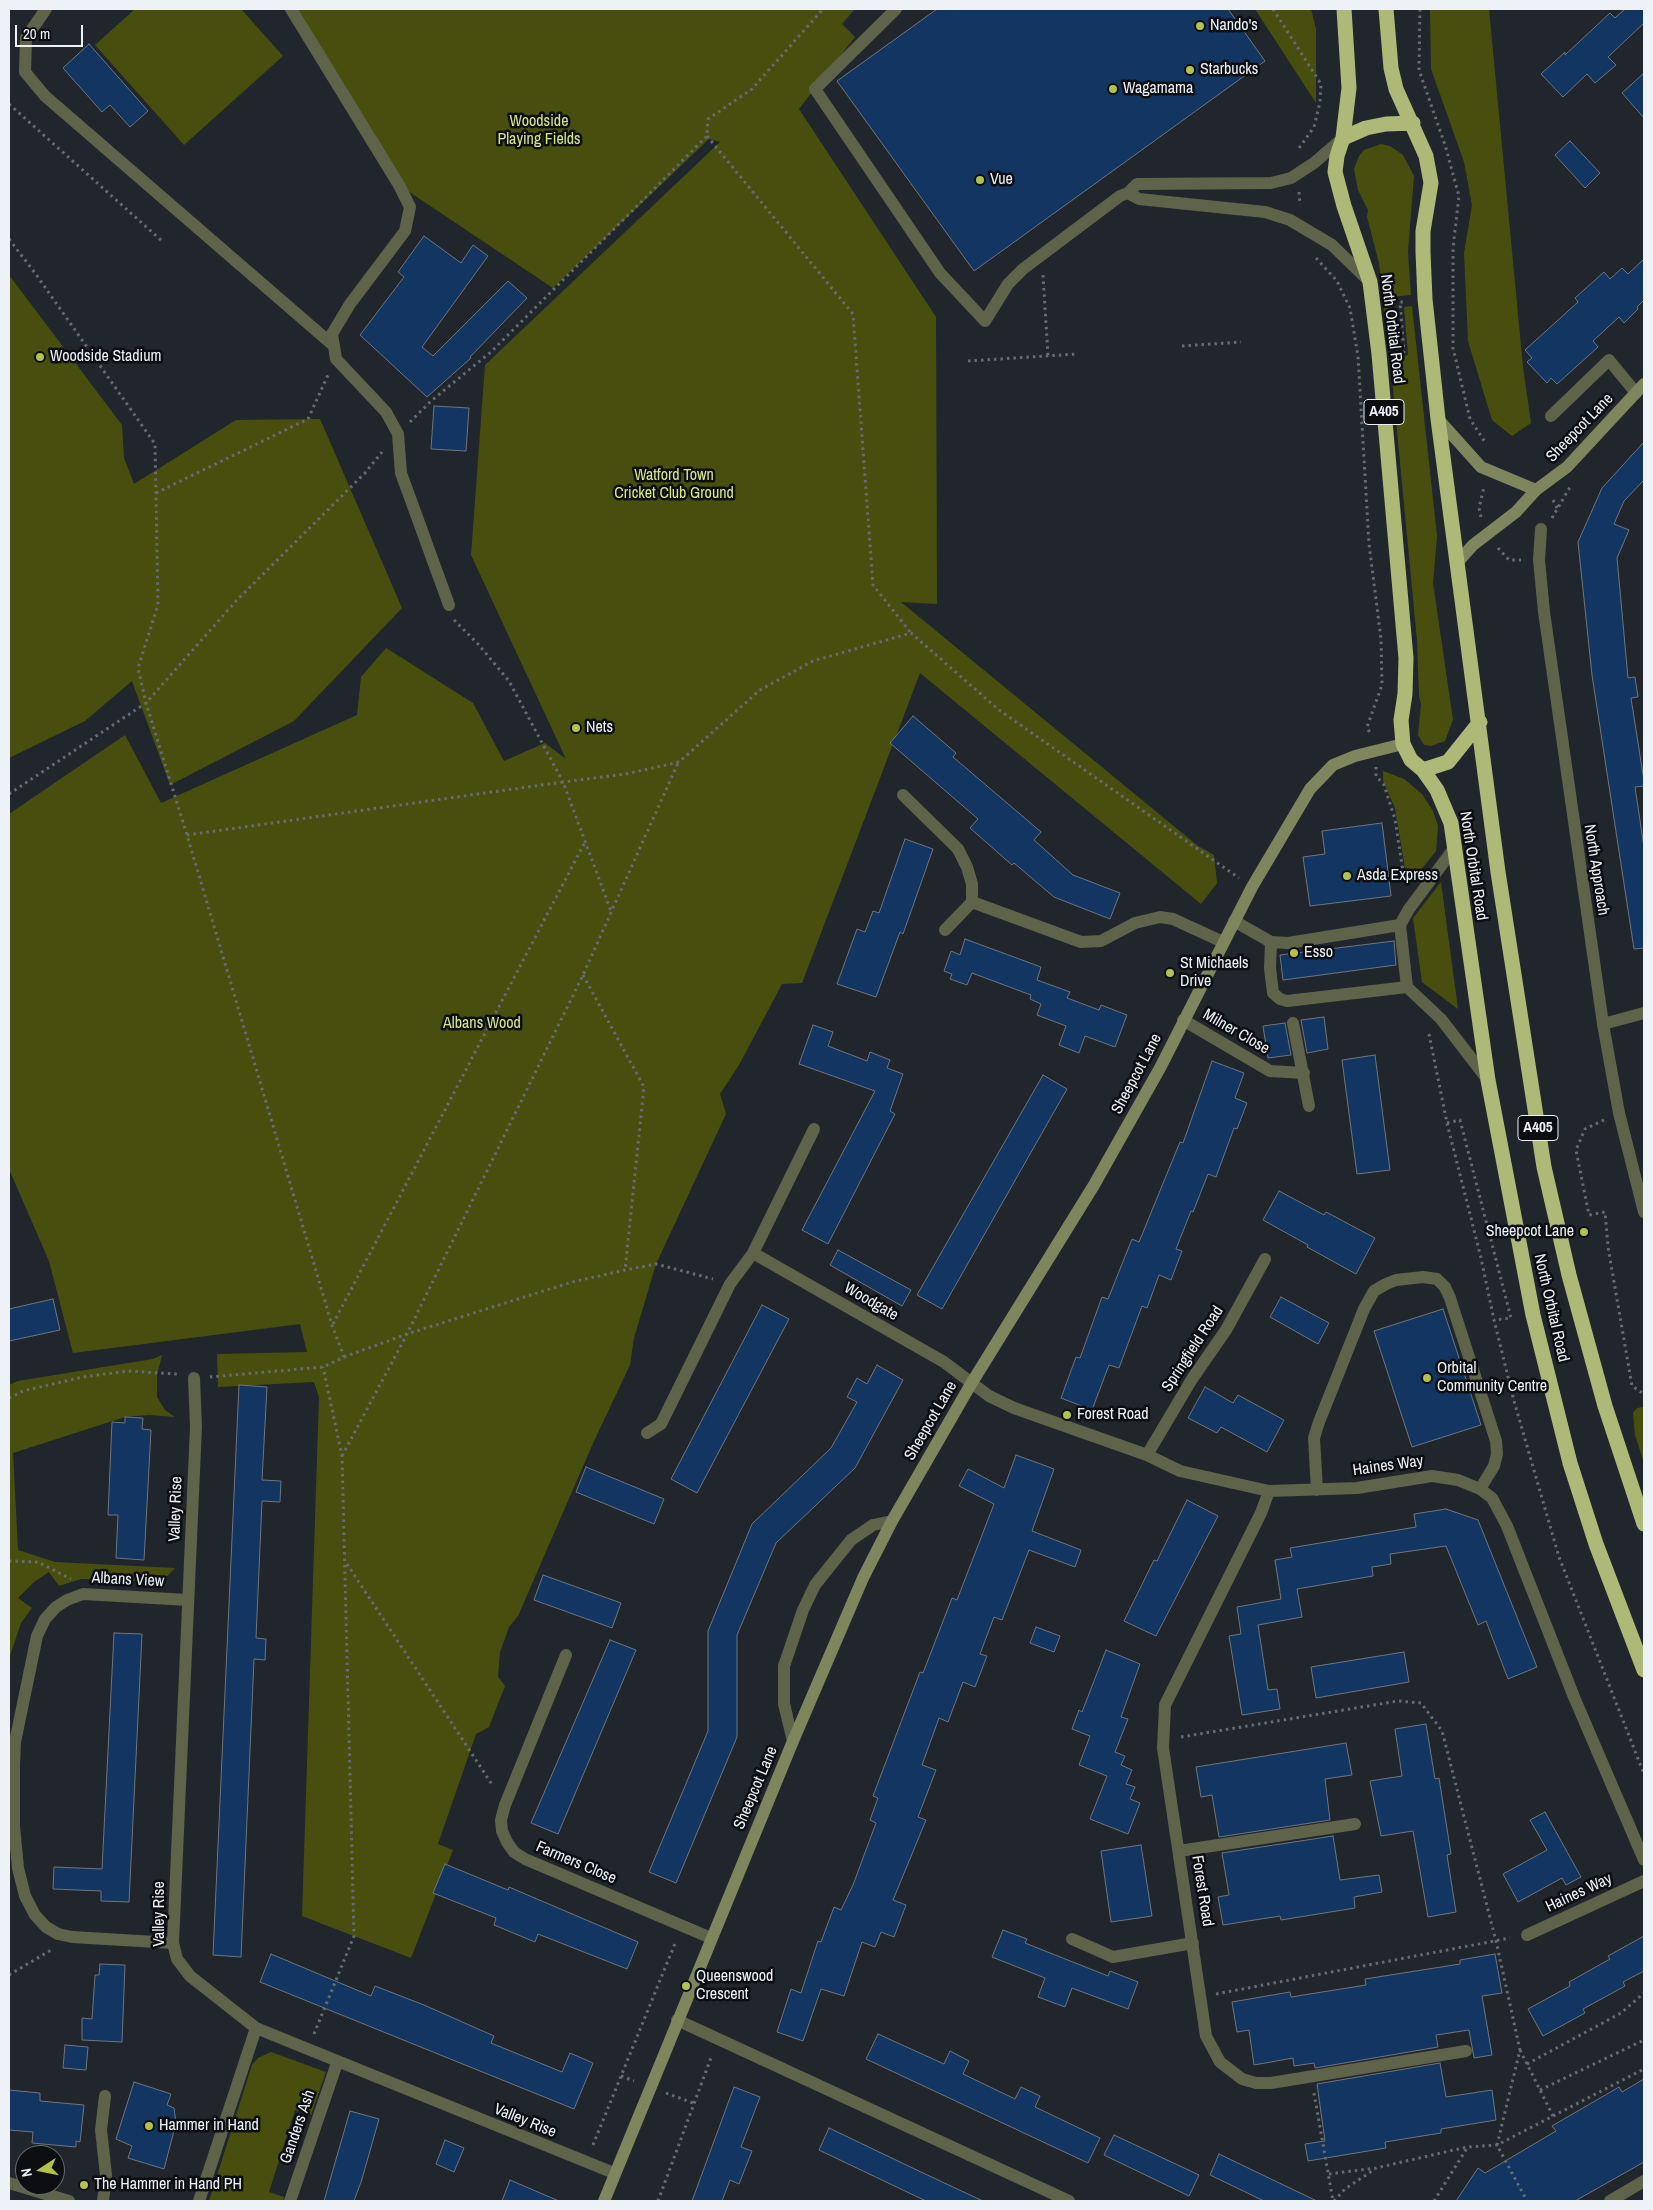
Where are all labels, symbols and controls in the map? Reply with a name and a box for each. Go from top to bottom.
scale bar [18,15,85,47]
place label: Nando's [1210,16,1258,36]
marker: Nando's [1194,20,1206,32]
text: 20 m [23,23,50,44]
place label: Starbucks [1200,60,1258,80]
marker: Starbucks [1184,64,1196,76]
place label: Wagamama [1123,79,1193,99]
marker: Wagamama [1107,83,1119,95]
park label: Woodside Playing Fields [497,112,581,150]
place label: Vue [990,170,1013,190]
marker: Vue [974,174,986,186]
street label: North Orbital Road [1376,273,1408,385]
place label: Woodside Stadium [50,347,161,367]
marker: Woodside Stadium [34,351,46,363]
street label: Sheepcot Lane [1542,390,1618,466]
road number: A405 [1364,400,1404,424]
park label: Watford Town Cricket Club Ground [614,466,734,504]
place label: Nets [586,718,613,738]
marker: Nets [570,722,582,734]
street label: North Orbital Road [1455,810,1491,922]
street label: North Approach [1579,823,1613,917]
place label: Asda Express [1357,866,1438,886]
marker: Asda Express [1341,870,1353,882]
place label: Esso [1304,943,1333,963]
marker: Esso [1288,947,1300,959]
place label: St Michaels Drive [1180,954,1249,992]
marker: St Michaels Drive [1164,967,1176,979]
street label: Milner Close [1199,1005,1273,1059]
park label: Albans Wood [443,1014,521,1034]
street label: Sheepcot Lane [1108,1031,1166,1117]
road number: A405 [1518,1116,1558,1140]
place label: Sheepcot Lane [1486,1222,1574,1242]
marker: Sheepcot Lane [1578,1226,1590,1238]
street label: North Orbital Road [1529,1252,1573,1364]
street label: Woodgate [840,1279,902,1325]
street label: Springfield Road [1158,1302,1228,1396]
place label: Orbital Community Centre [1437,1359,1547,1397]
marker: Orbital Community Centre [1421,1372,1433,1384]
street label: Sheepcot Lane [901,1378,961,1464]
place label: Forest Road [1077,1405,1149,1425]
marker: Forest Road [1061,1409,1073,1421]
street label: Haines Way [1352,1452,1424,1480]
street label: Valley Rise [165,1476,187,1542]
street label: Albans View [91,1569,165,1591]
street label: Sheepcot Lane [730,1744,782,1832]
street label: Farmers Close [533,1837,619,1889]
street label: Forest Road [1187,1854,1217,1928]
street label: Haines Way [1543,1869,1615,1917]
street label: Valley Rise [150,1881,170,1947]
place label: Queenswood Crescent [696,1967,773,2005]
marker: Queenswood Crescent [680,1980,692,1992]
street label: Ganders Ash [276,2088,320,2166]
street label: Valley Rise [491,2100,559,2142]
place label: Hammer in Hand [159,2116,259,2136]
marker: Hammer in Hand [143,2120,155,2132]
north arrow [15,2145,65,2195]
text: N [17,2167,36,2178]
place label: The Hammer in Hand PH [94,2175,242,2195]
marker: The Hammer in Hand PH [78,2179,90,2191]

